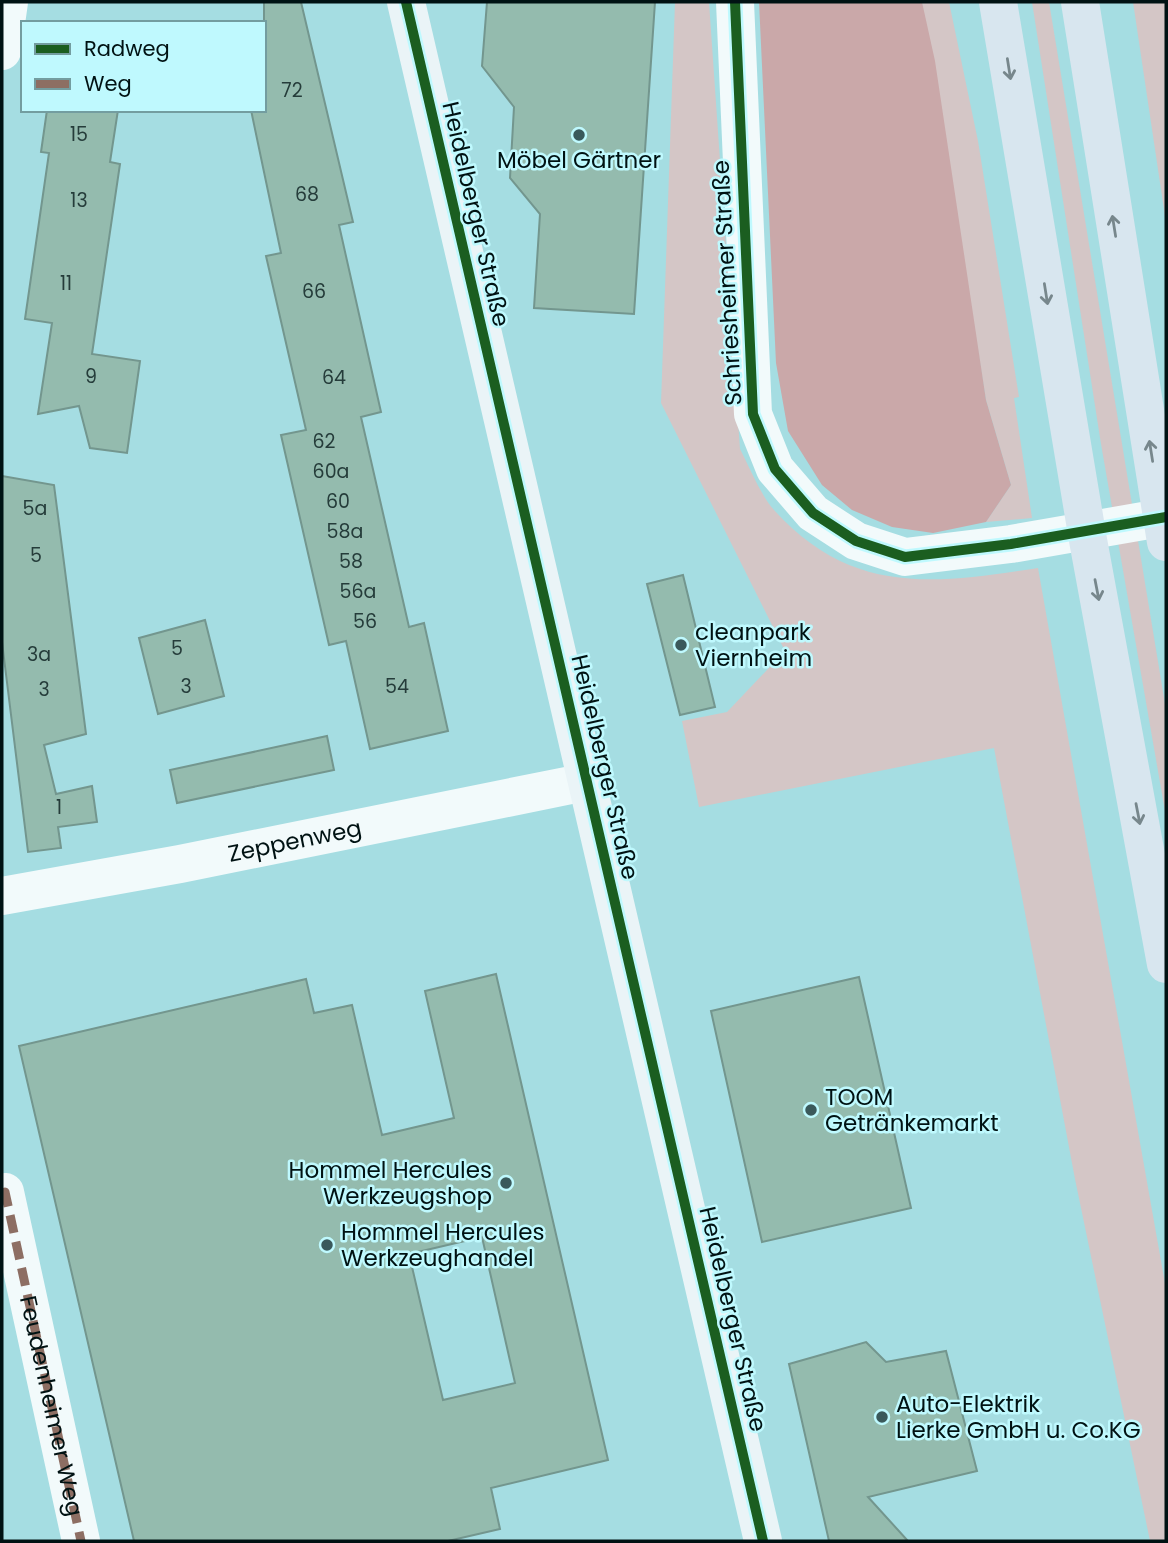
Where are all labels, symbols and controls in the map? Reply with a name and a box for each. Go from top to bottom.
legend [21,21,266,112]
text: Radweg [84,34,170,63]
one-way arrow [1003,57,1016,80]
text: Weg [84,69,132,98]
house number: 72 [281,77,303,104]
street label: Heidelberger Straße [435,98,517,330]
house number: 15 [70,121,88,148]
marker: Möbel Gärtner [571,127,587,143]
place label: Möbel Gärtner [497,144,661,176]
street label: Schriesheimer Straße [705,159,749,407]
house number: 68 [295,181,319,208]
house number: 13 [70,187,88,214]
one-way arrow [1107,215,1120,238]
house number: 11 [60,270,72,297]
house number: 66 [302,278,326,305]
one-way arrow [1040,282,1053,304]
house number: 9 [85,363,97,390]
house number: 64 [322,364,346,391]
house number: 62 [313,428,336,455]
one-way arrow [1144,440,1157,463]
house number: 60a [313,458,349,485]
house number: 60 [326,488,350,515]
house number: 5a [23,495,47,522]
house number: 58a [327,518,363,545]
house number: 5 [30,542,42,569]
house number: 58 [339,548,363,575]
house number: 56a [340,578,376,605]
one-way arrow [1091,578,1104,601]
house number: 56 [353,608,377,635]
place label: cleanpark Viernheim [695,616,812,674]
house number: 5 [171,635,183,662]
marker: cleanpark Viernheim [673,637,689,653]
house number: 3a [27,641,51,668]
street label: Heidelberger Straße [564,651,646,883]
house number: 3 [180,673,192,700]
house number: 54 [385,673,409,700]
house number: 3 [38,676,50,703]
house number: 1 [56,794,62,821]
one-way arrow [1132,802,1146,825]
street label: Zeppenweg [225,812,364,870]
place label: TOOM Getränkemarkt [825,1081,999,1139]
marker: TOOM Getränkemarkt [803,1102,819,1118]
place label: Hommel Hercules Werkzeugshop [289,1154,492,1212]
marker: Hommel Hercules Werkzeugshop [498,1175,514,1191]
street label: Heidelberger Straße [692,1203,774,1435]
place label: Hommel Hercules Werkzeughandel [341,1216,544,1274]
marker: Hommel Hercules Werkzeughandel [319,1237,335,1253]
street label: Feudenheimer Weg [12,1293,91,1519]
place label: Auto-Elektrik Lierke GmbH u. Co.KG [896,1388,1141,1446]
marker: Auto-Elektrik Lierke GmbH u. Co.KG [874,1409,890,1425]

